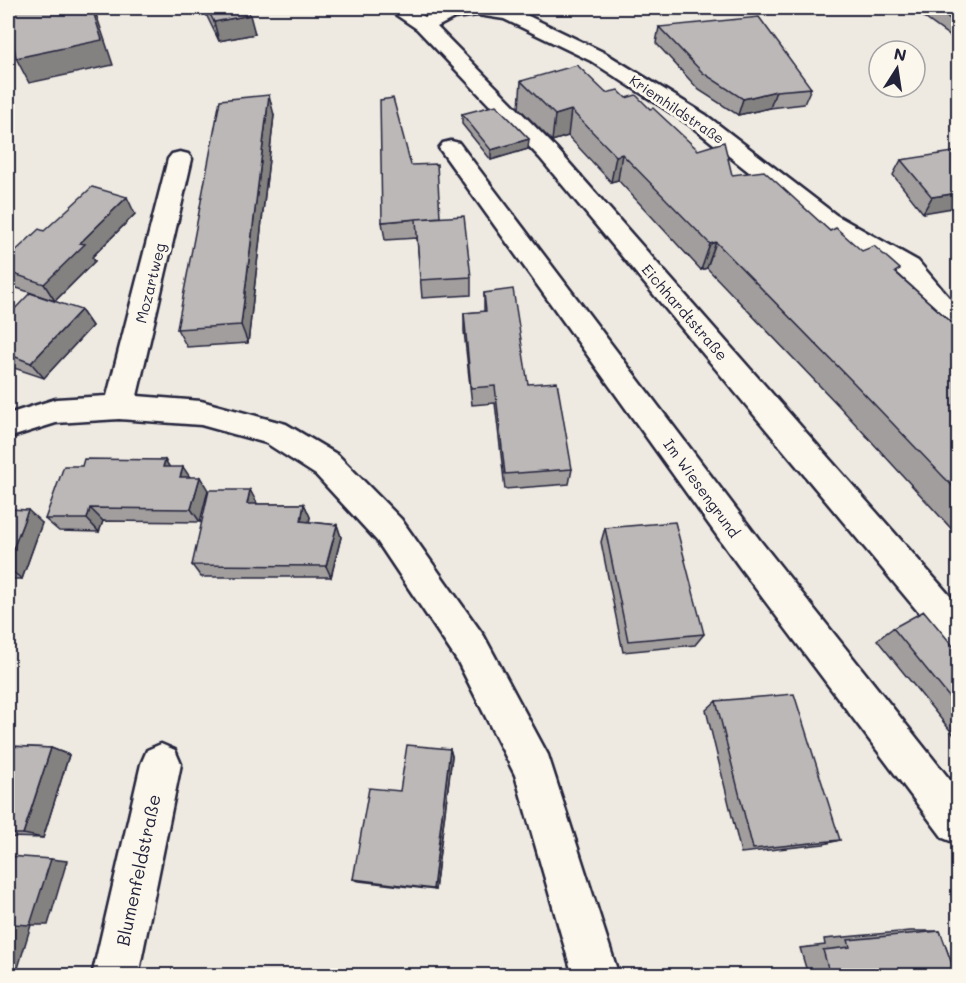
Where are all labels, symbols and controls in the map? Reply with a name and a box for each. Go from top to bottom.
north arrow [867,39,927,99]
text: N [892,42,908,65]
street label: Kriemhildstraße [626,70,728,148]
street label: Mozartweg [130,240,170,325]
street label: Eichhardtstraße [638,260,732,364]
street label: Im Wiesengrund [659,435,745,541]
street label: Blumenfeldstraße [110,792,166,948]

